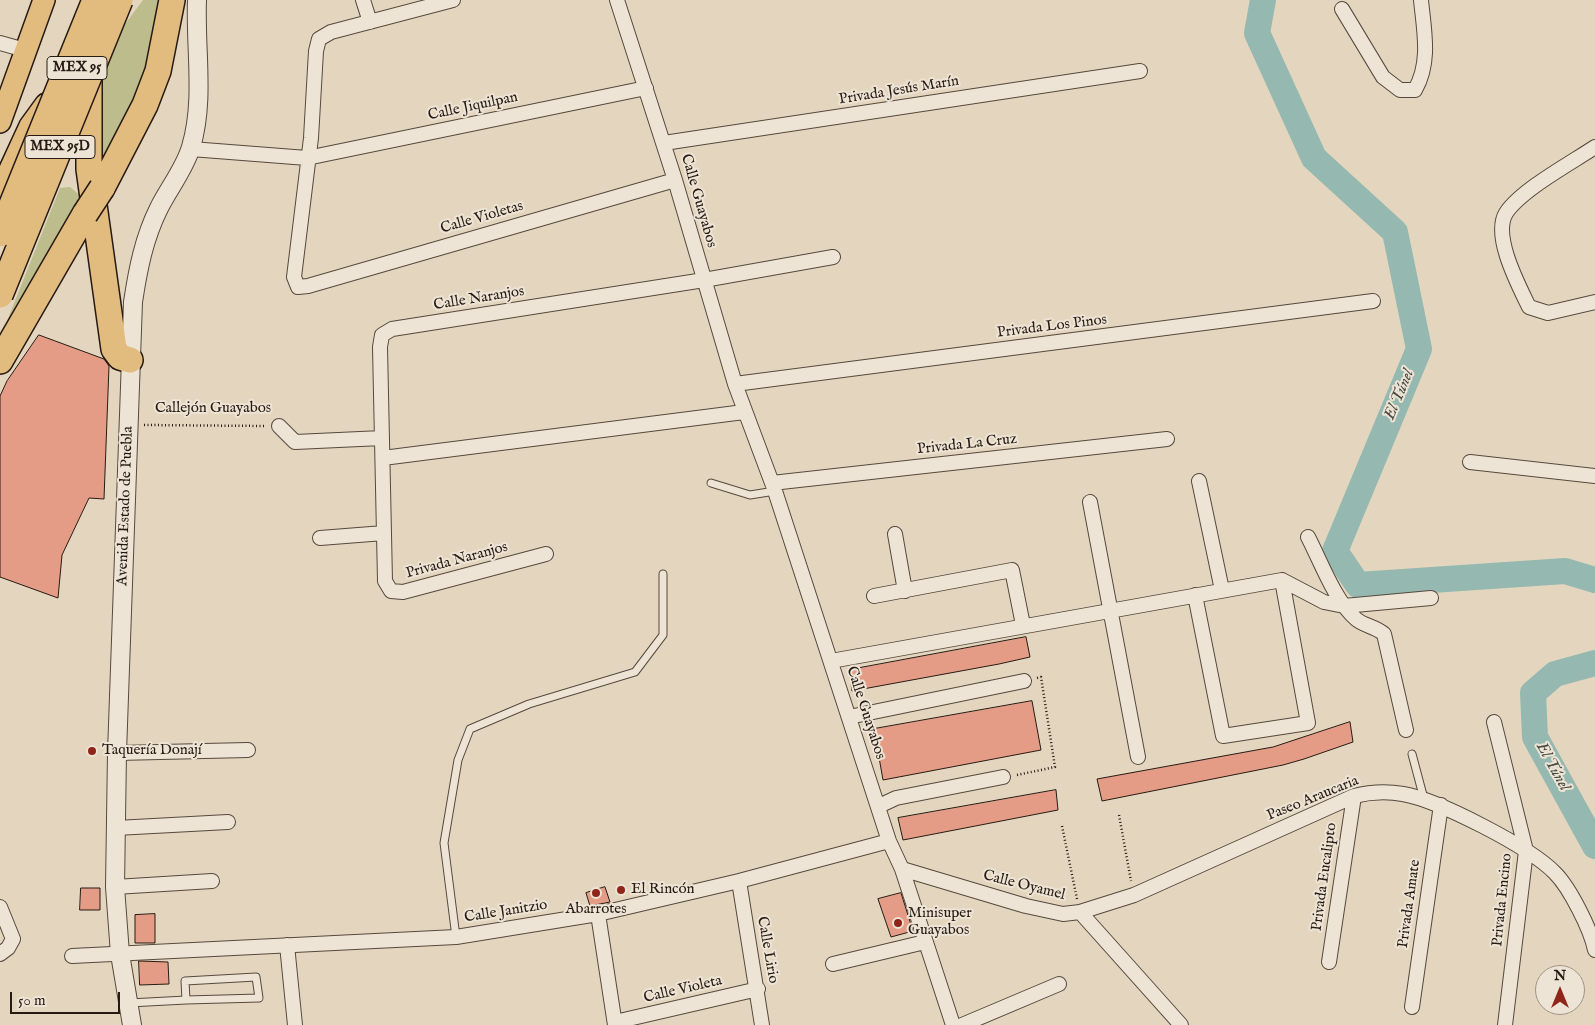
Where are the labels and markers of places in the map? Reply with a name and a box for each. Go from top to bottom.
place label: Taquería Donají [102,742,202,760]
marker: Taquería Donají [86,745,98,757]
place label: El Rincón [631,881,695,899]
marker: El Rincón [615,884,627,896]
marker: Abarrotes [590,887,602,899]
place label: Abarrotes [565,901,627,919]
place label: Minisuper Guayabos [908,905,972,940]
marker: Minisuper Guayabos [892,917,904,929]

